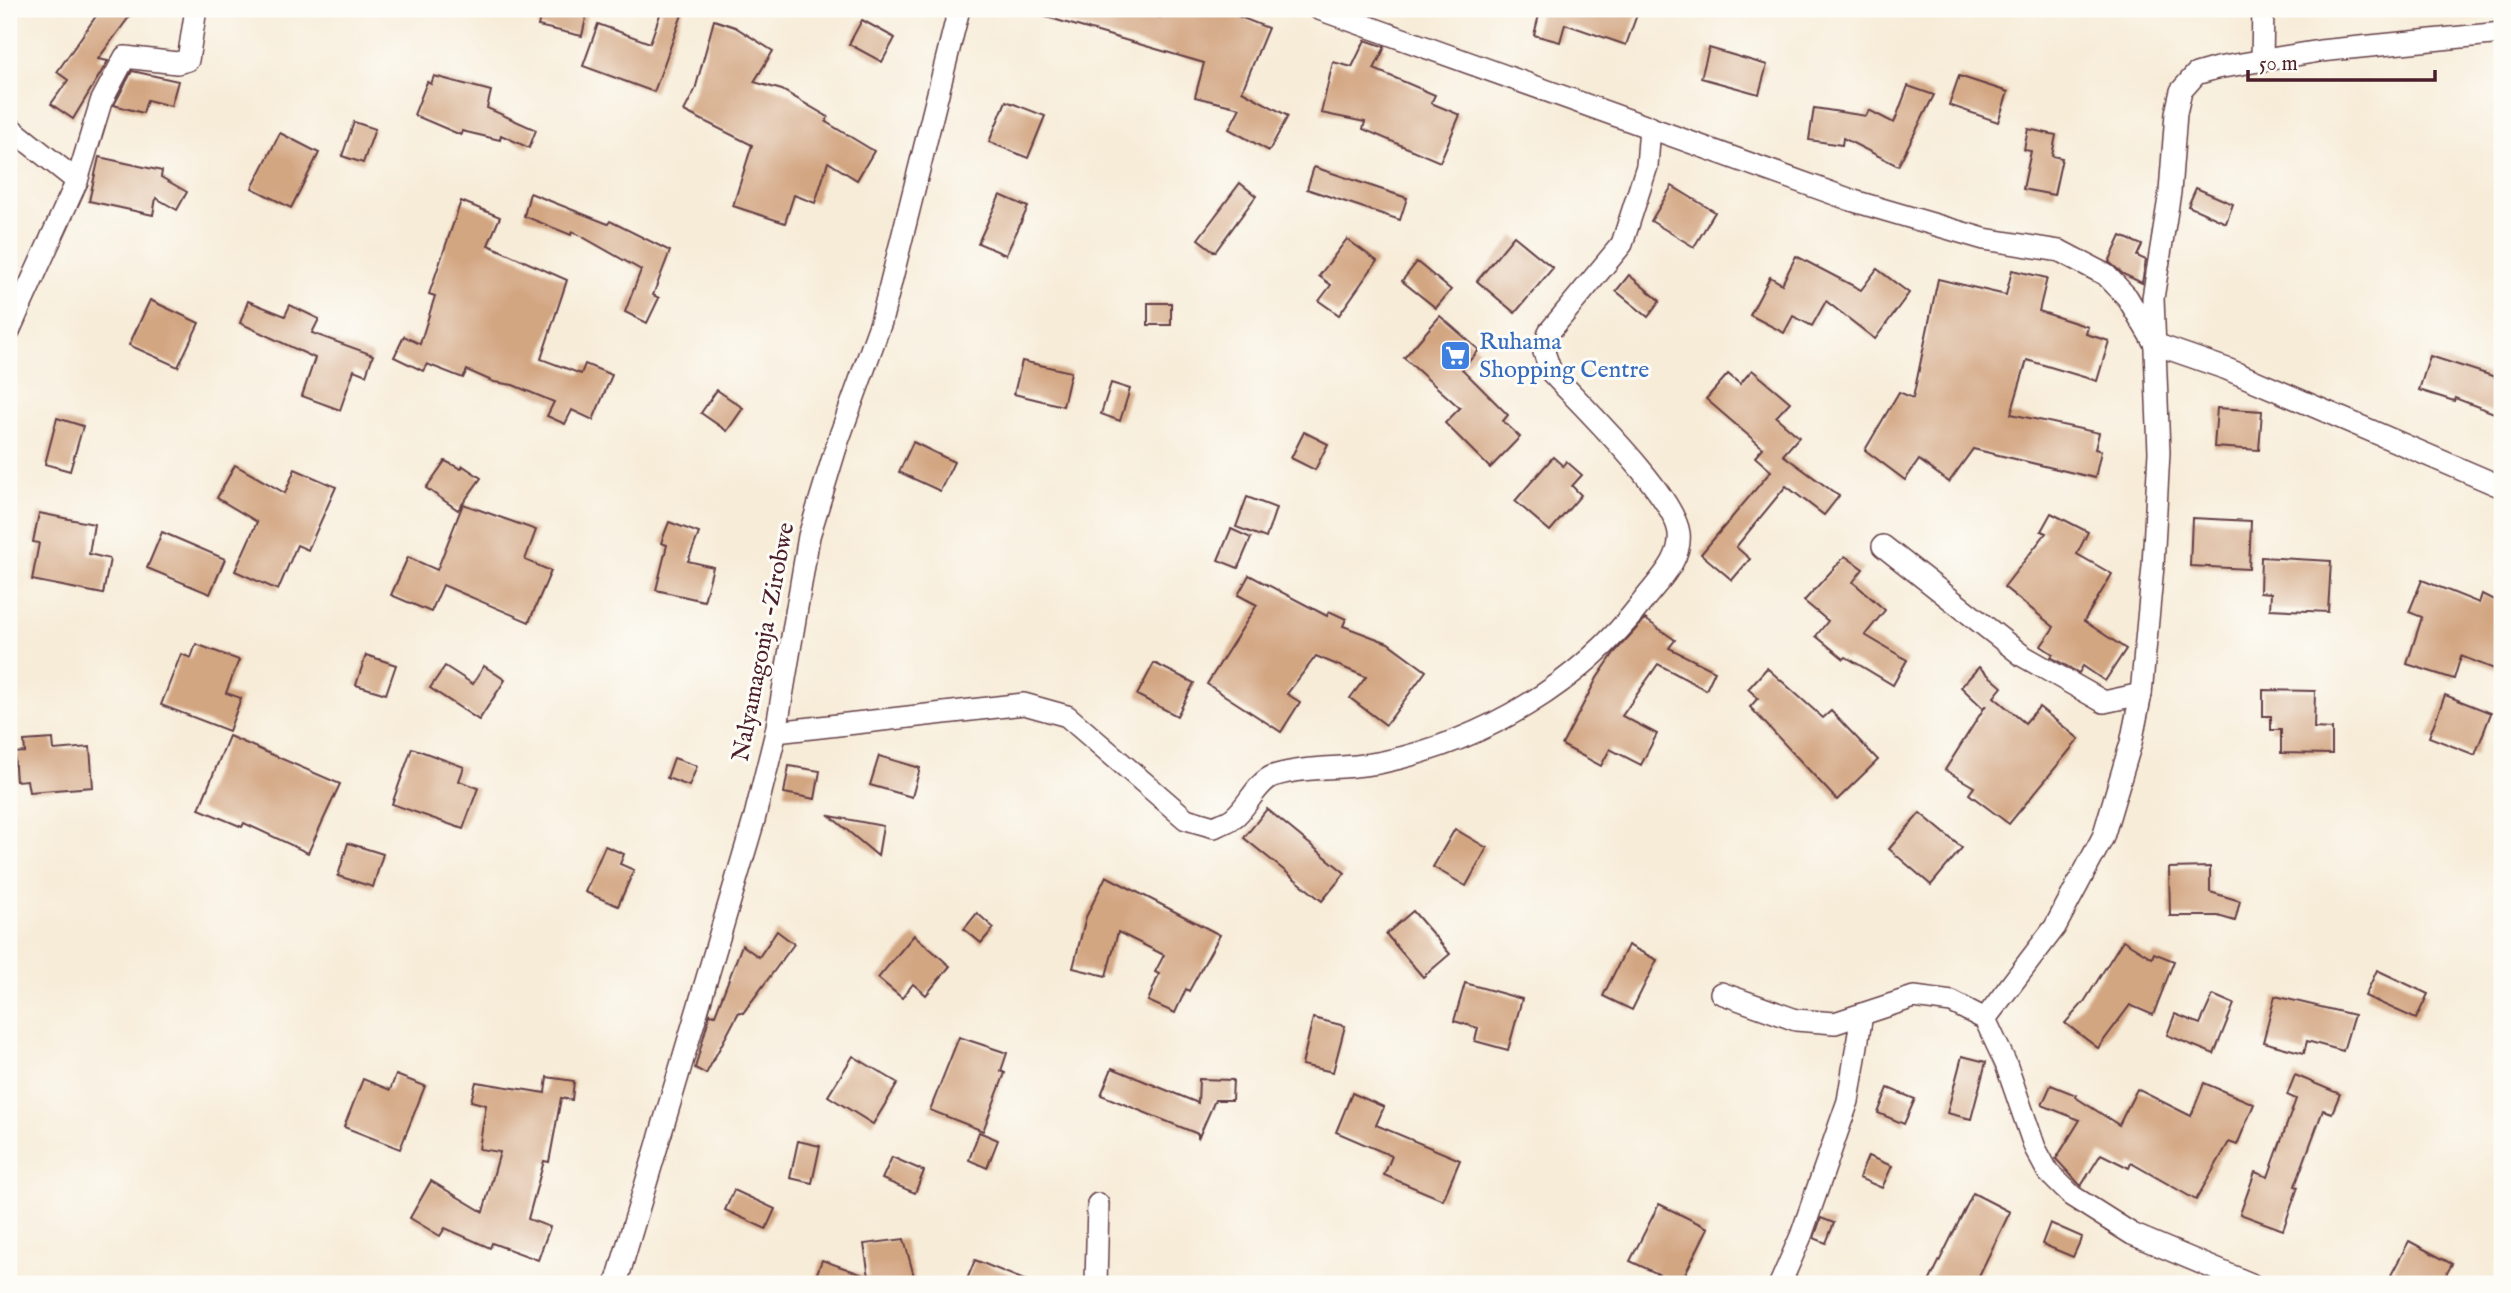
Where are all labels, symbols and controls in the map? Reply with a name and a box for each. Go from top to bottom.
scale bar [2248,38,2436,82]
text: 50 m [2259,51,2298,78]
place label: Ruhama Shopping Centre [1479,327,1649,386]
supermarket icon: Ruhama Shopping Centre [1439,339,1473,373]
street label: Nalyamagonja -Zirobwe [726,520,802,764]

